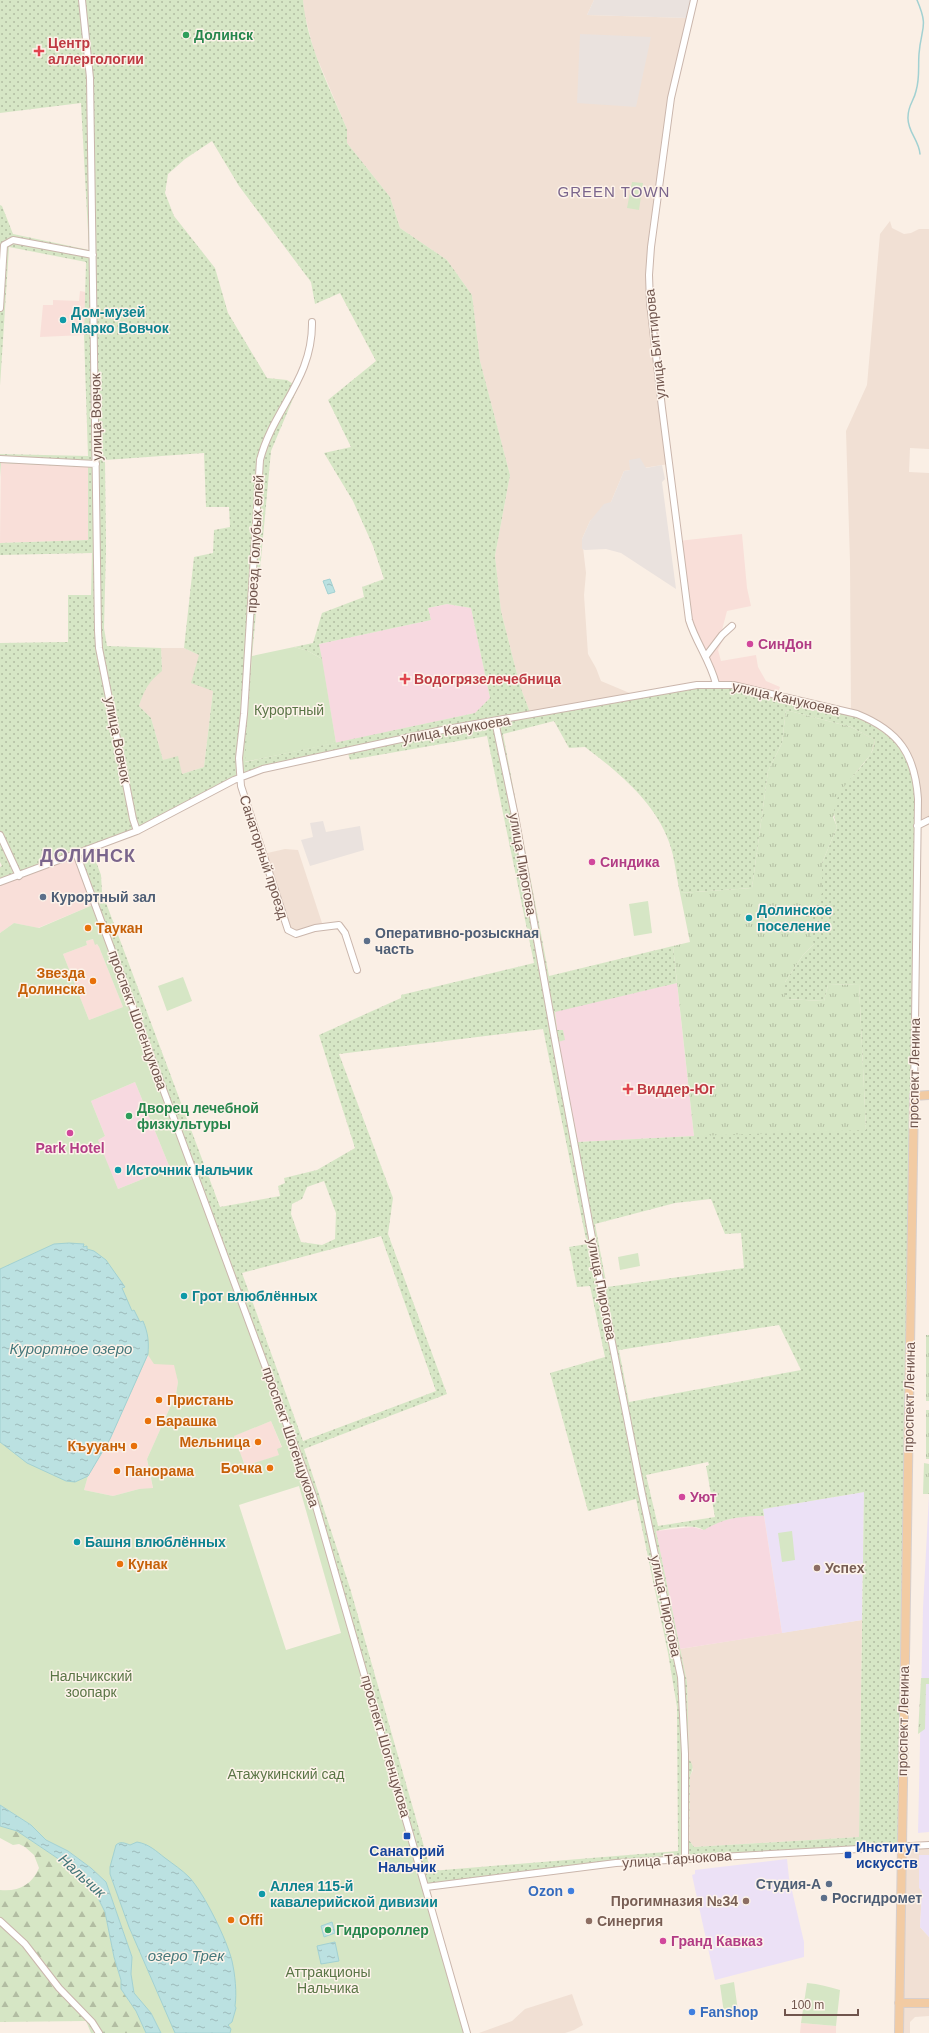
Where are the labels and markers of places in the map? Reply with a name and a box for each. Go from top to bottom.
place label: Долинск [194,27,254,43]
marker: Долинск [181,30,191,40]
place label: Центр аллергологии [48,35,144,67]
marker: Центр аллергологии [33,45,45,57]
place label: Дом-музей Марко Вовчок [71,304,170,336]
marker: Дом-музей Марко Вовчок [58,315,68,325]
place label: СинДон [758,636,812,652]
marker: СинДон [745,639,755,649]
place label: Водогрязелечебница [414,671,561,687]
marker: Водогрязелечебница [399,673,411,685]
place label: Синдика [600,854,660,870]
marker: Синдика [587,857,597,867]
place label: Курортный зал [51,889,156,905]
marker: Курортный зал [38,892,48,902]
place label: Долинское поселение [757,902,832,934]
marker: Долинское поселение [744,913,754,923]
place label: Таукан [96,920,143,936]
marker: Таукан [83,923,93,933]
place label: Оперативно-розыскная часть [375,925,539,957]
marker: Оперативно-розыскная часть [362,936,372,946]
place label: Звезда Долинска [18,965,85,997]
marker: Звезда Долинска [88,976,98,986]
place label: Виддер-Юг [637,1081,715,1097]
marker: Виддер-Юг [622,1083,634,1095]
place label: Дворец лечебной физкультуры [137,1100,259,1132]
marker: Дворец лечебной физкультуры [124,1111,134,1121]
marker: Park Hotel [65,1128,75,1138]
place label: Park Hotel [35,1140,105,1156]
place label: Источник Нальчик [126,1162,254,1178]
marker: Источник Нальчик [113,1165,123,1175]
place label: Грот влюблённых [192,1288,318,1304]
marker: Грот влюблённых [179,1291,189,1301]
place label: Пристань [167,1392,234,1408]
marker: Пристань [154,1395,164,1405]
place label: Барашка [156,1413,217,1429]
marker: Барашка [143,1416,153,1426]
place label: Мельница [179,1434,250,1450]
marker: Мельница [253,1437,263,1447]
place label: Къууанч [67,1438,126,1454]
marker: Къууанч [129,1441,139,1451]
place label: Бочка [221,1460,262,1476]
place label: Панорама [125,1463,194,1479]
marker: Бочка [265,1463,275,1473]
marker: Панорама [112,1466,122,1476]
place label: Уют [690,1489,717,1505]
marker: Уют [677,1492,687,1502]
place label: Башня влюблённых [85,1534,226,1550]
marker: Башня влюблённых [72,1537,82,1547]
place label: Кунак [128,1556,169,1572]
marker: Кунак [115,1559,125,1569]
place label: Успех [825,1560,865,1576]
marker: Успех [812,1563,822,1573]
marker: Санаторий Нальчик [402,1831,412,1841]
place label: Институт искусств [856,1839,920,1871]
place label: Санаторий Нальчик [369,1843,445,1875]
marker: Институт искусств [843,1850,853,1860]
place label: Студия-А [756,1876,821,1892]
place label: Аллея 115-й кавалерийской дивизии [270,1878,438,1910]
marker: Студия-А [824,1879,834,1889]
place label: Ozon [528,1883,563,1899]
marker: Ozon [566,1886,576,1896]
marker: Аллея 115-й кавалерийской дивизии [257,1889,267,1899]
place label: Росгидромет [832,1890,922,1906]
place label: Прогимназия №34 [611,1893,738,1909]
marker: Росгидромет [819,1893,829,1903]
marker: Прогимназия №34 [741,1896,751,1906]
place label: Offi [239,1912,263,1928]
place label: Синергия [597,1913,663,1929]
marker: Offi [226,1915,236,1925]
marker: Синергия [584,1916,594,1926]
place label: Гидророллер [336,1922,429,1938]
marker: Гидророллер [323,1925,333,1935]
place label: Гранд Кавказ [671,1933,763,1949]
marker: Гранд Кавказ [658,1936,668,1946]
place label: Fanshop [700,2004,758,2020]
marker: Fanshop [687,2007,697,2017]

